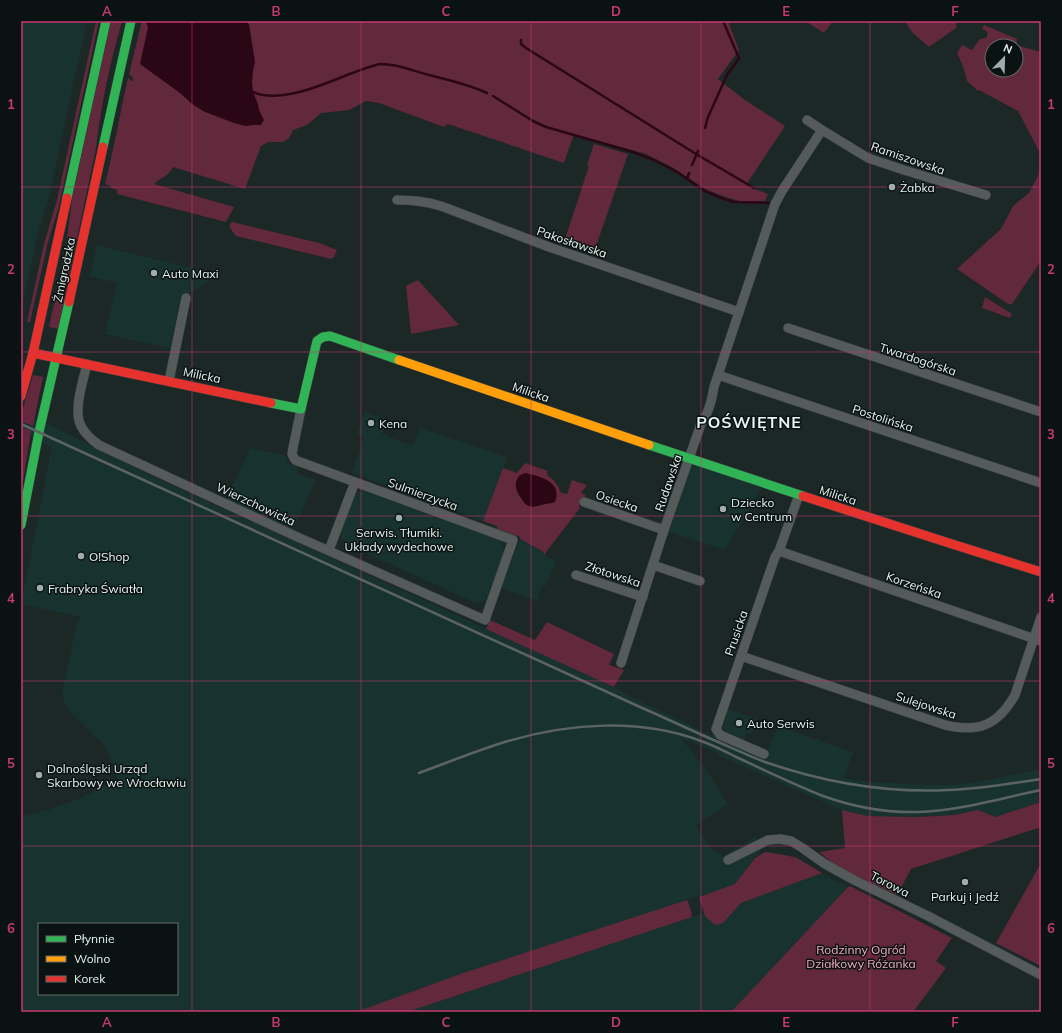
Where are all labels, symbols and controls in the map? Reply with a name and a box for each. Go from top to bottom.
text: A [102,3,112,19]
text: B [272,3,281,19]
text: C [442,3,451,19]
text: D [611,3,621,19]
text: E [782,3,790,19]
text: F [951,3,959,19]
north arrow [984,38,1024,78]
text: N [1001,41,1014,57]
text: 1 [7,96,15,112]
text: 1 [1047,96,1055,112]
street label: Ramiszowska [869,138,947,178]
place label: Żabka [900,180,935,195]
marker: Żabka [887,182,897,192]
street label: Pakosławska [535,223,609,261]
street label: Żmigrodzka [50,236,78,304]
text: 2 [7,261,15,277]
text: 2 [1047,261,1055,277]
place label: Auto Maxi [162,266,219,281]
marker: Auto Maxi [149,268,159,278]
street label: Twardogórska [878,340,958,378]
street label: Milicka [182,364,222,386]
street label: Milicka [511,379,551,405]
street label: Postolińska [851,401,915,435]
district label: POŚWIĘTNE [696,412,802,432]
place label: Kena [379,416,407,431]
marker: Kena [366,418,376,428]
text: 3 [7,426,15,442]
text: 3 [1047,426,1055,442]
street label: Rudawska [651,453,685,513]
street label: Sulmierzycka [386,474,460,514]
street label: Wierzchowicka [214,479,298,529]
street label: Milicka [818,482,858,508]
street label: Osiecka [594,487,640,515]
place label: Dziecko w Centrum [731,495,792,524]
marker: Dziecko w Centrum [718,504,728,514]
marker: Serwis. Tłumiki. Układy wydechowe [394,513,404,523]
place label: Serwis. Tłumiki. Układy wydechowe [345,525,453,554]
place label: O!Shop [89,549,130,564]
marker: O!Shop [76,551,86,561]
street label: Złotowska [583,558,643,590]
street label: Korzeńska [884,569,944,601]
place label: Frabryka Światła [48,581,143,596]
marker: Frabryka Światła [35,583,45,593]
text: 4 [7,590,15,606]
text: 4 [1047,590,1055,606]
street label: Prusicka [721,608,751,658]
street label: Sulejowska [894,688,958,722]
place label: Auto Serwis [747,716,815,731]
marker: Auto Serwis [734,718,744,728]
text: 5 [7,755,15,771]
text: 5 [1047,755,1055,771]
place label: Dolnośląski Urząd Skarbowy we Wrocławiu [47,761,186,790]
marker: Dolnośląski Urząd Skarbowy we Wrocławiu [34,770,44,780]
street label: Torowa [868,868,912,900]
marker: Parkuj i Jedź [960,877,970,887]
place label: Parkuj i Jedź [931,889,999,904]
text: 6 [7,920,15,936]
text: 6 [1047,920,1055,936]
legend [38,923,178,995]
text: Płynnie [74,931,115,946]
park label: Rodzinny Ogród Działkowy Różanka [806,942,916,971]
text: Wolno [74,951,110,966]
text: Korek [74,971,106,986]
text: A [102,1014,112,1030]
text: B [272,1014,281,1030]
text: C [442,1014,451,1030]
text: D [611,1014,621,1030]
text: E [782,1014,790,1030]
text: F [951,1014,959,1030]

